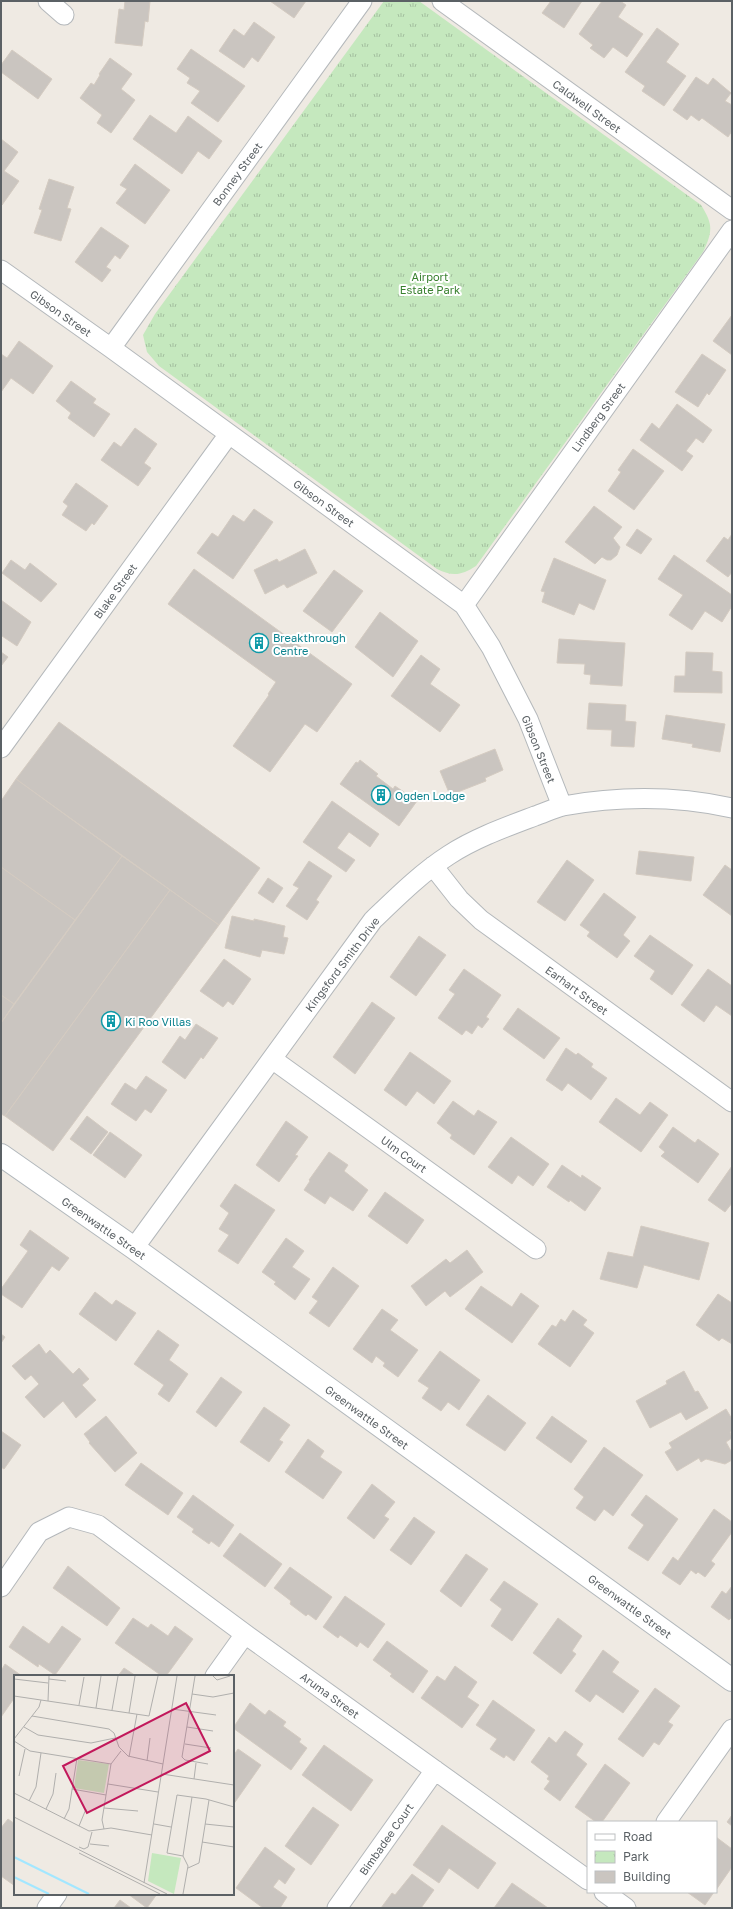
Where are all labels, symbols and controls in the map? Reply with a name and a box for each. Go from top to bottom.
street label: Caldwell Street [550,77,624,135]
street label: Bonney Street [210,140,264,208]
park label: Airport Estate Park [400,270,460,296]
street label: Gibson Street [28,287,94,339]
street label: Lindberg Street [569,380,627,454]
street label: Gibson Street [291,477,357,529]
street label: Blake Street [91,561,139,621]
place label: Breakthrough Centre [273,631,346,657]
building icon: Breakthrough Centre [248,632,270,654]
street label: Gibson Street [519,713,559,785]
building icon: Ogden Lodge [370,784,392,806]
place label: Ogden Lodge [395,789,465,802]
street label: Kingsford Smith Drive [302,914,382,1014]
street label: Earhart Street [543,963,611,1017]
building icon: Ki Roo Villas [100,1010,122,1032]
place label: Ki Roo Villas [125,1015,191,1028]
street label: Ulm Court [378,1133,430,1175]
street label: Greenwattle Street [59,1194,149,1262]
street label: Greenwattle Street [323,1382,411,1452]
street label: Greenwattle Street [586,1571,674,1641]
street label: Aruma Street [298,1669,362,1721]
inset map [14,1675,234,1895]
street label: Bimbadee Court [356,1800,416,1878]
legend [587,1821,717,1893]
text: Road [623,1829,652,1844]
text: Park [623,1849,649,1864]
text: Building [623,1869,671,1884]

